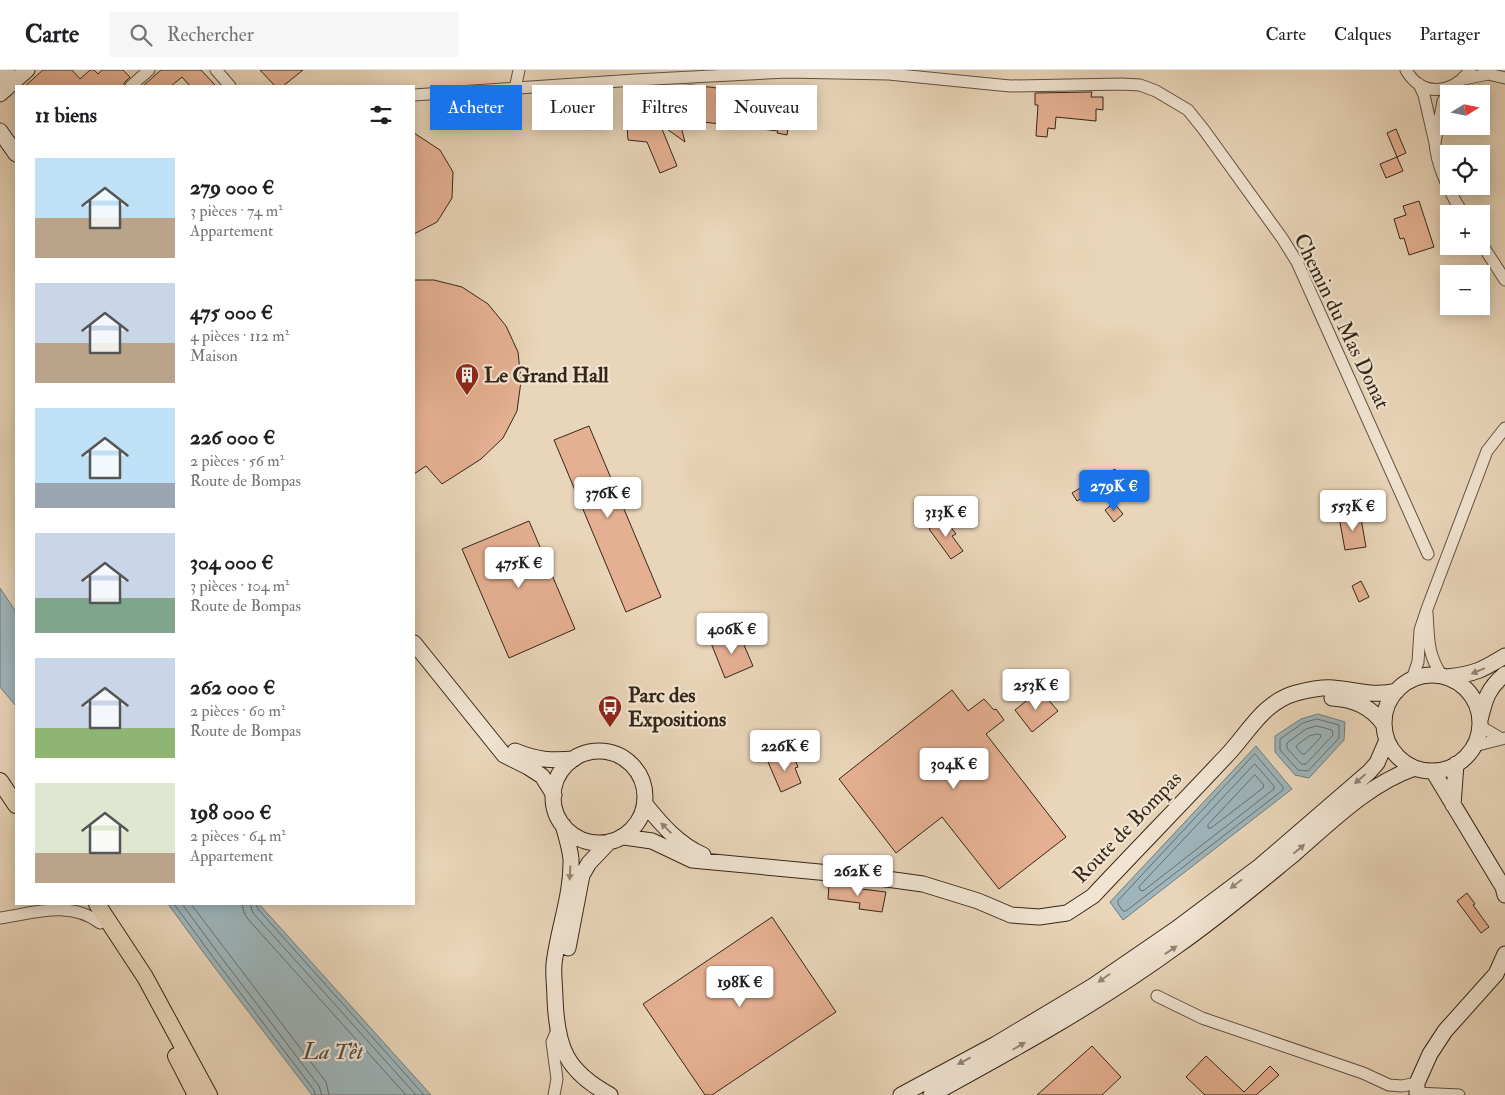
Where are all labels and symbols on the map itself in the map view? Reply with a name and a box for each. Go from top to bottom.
north arrow [1440,85,1490,135]
street label: Chemin du Mas Donat [1287,229,1396,414]
building icon: Le Grand Hall [454,362,480,396]
place label: Le Grand Hall [484,362,609,389]
pin: 279K € [1073,470,1155,512]
pin: 376K € [567,476,649,519]
pin: 553K € [1312,490,1394,532]
pin: 313K € [905,496,987,538]
pin: 475K € [478,546,560,589]
pin: 406K € [691,612,773,655]
one-way arrow [1470,667,1485,675]
pin: 253K € [995,668,1077,711]
place label: Parc des Expositions [628,682,726,733]
bus stop icon: Parc des Expositions [597,694,623,728]
pin: 226K € [744,730,826,772]
pin: 304K € [913,748,995,790]
street label: Route de Bompas [1067,766,1188,889]
one-way arrow [1354,774,1367,785]
one-way arrow [660,823,672,835]
one-way arrow [1292,844,1305,855]
pin: 262K € [817,854,899,897]
one-way arrow [566,865,574,881]
one-way arrow [1229,879,1243,889]
one-way arrow [1165,945,1178,955]
pin: 198K € [699,966,781,1008]
one-way arrow [1097,973,1111,983]
water label: La Têt [302,1038,365,1066]
one-way arrow [1013,1041,1026,1050]
one-way arrow [957,1057,971,1065]

